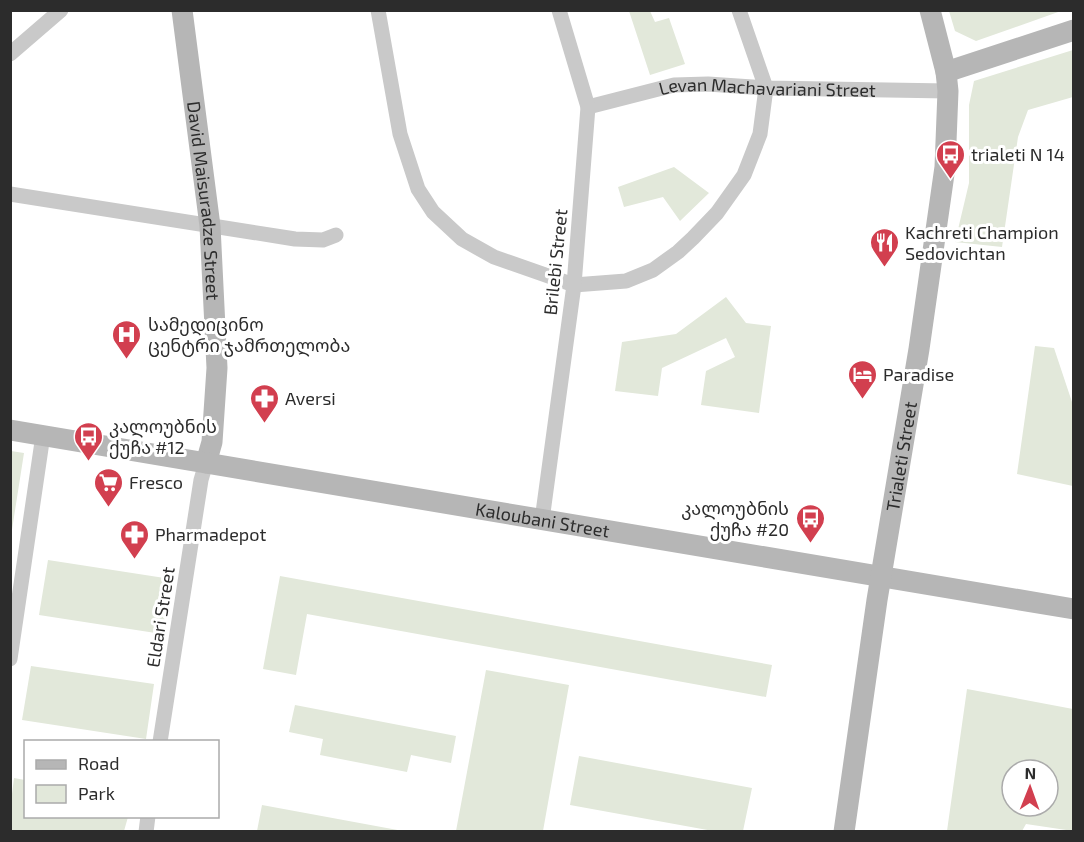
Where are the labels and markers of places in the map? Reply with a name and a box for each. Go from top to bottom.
bus stop icon: trialeti N 14 [934,138,966,180]
place label: trialeti N 14 [971,143,1065,165]
place label: Kachreti Champion Sedovichtan [905,221,1059,264]
restaurant icon: Kachreti Champion Sedovichtan [868,226,900,268]
place label: სამედიცინო ცენტრი ჯამრთელობა [148,313,350,357]
hospital icon: სამედიცინო ცენტრი ჯამრთელობა [111,318,143,360]
hotel icon: Paradise [846,358,878,400]
place label: Paradise [883,363,954,385]
pharmacy icon: Aversi [248,382,280,424]
place label: Aversi [285,387,336,409]
place label: კალოუბნის ქუჩა #12 [109,415,217,459]
bus stop icon: კალოუბნის ქუჩა #12 [72,420,104,462]
supermarket icon: Fresco [92,466,124,508]
place label: Fresco [129,471,183,493]
place label: კალოუბნის ქუჩა #20 [681,497,789,541]
bus stop icon: კალოუბნის ქუჩა #20 [794,502,826,544]
pharmacy icon: Pharmadepot [118,518,150,560]
place label: Pharmadepot [155,523,266,545]

